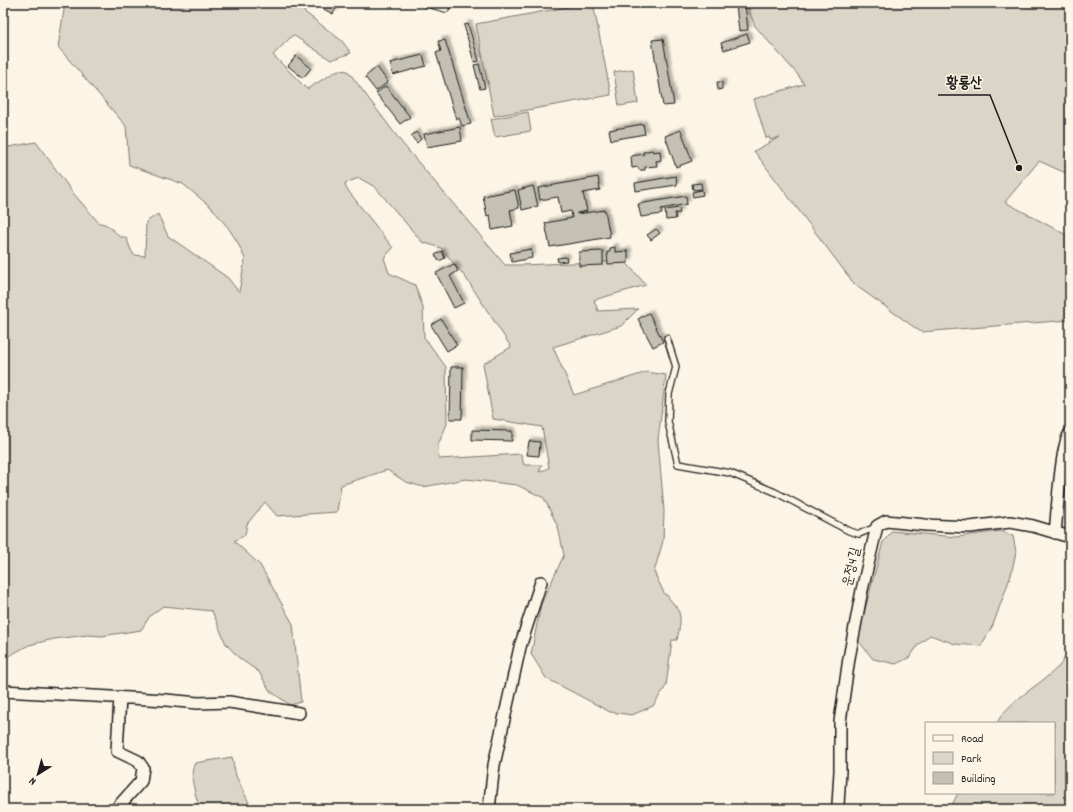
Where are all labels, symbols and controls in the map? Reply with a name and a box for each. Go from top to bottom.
callout: 황룡산 [938,68,990,95]
text: 황룡산 [946,73,982,95]
street label: 운정4길 [838,545,866,589]
legend [925,722,1055,794]
text: Road [961,731,983,748]
text: Park [961,751,982,768]
north arrow [18,754,58,794]
text: Building [961,771,996,788]
text: N [26,772,40,788]

